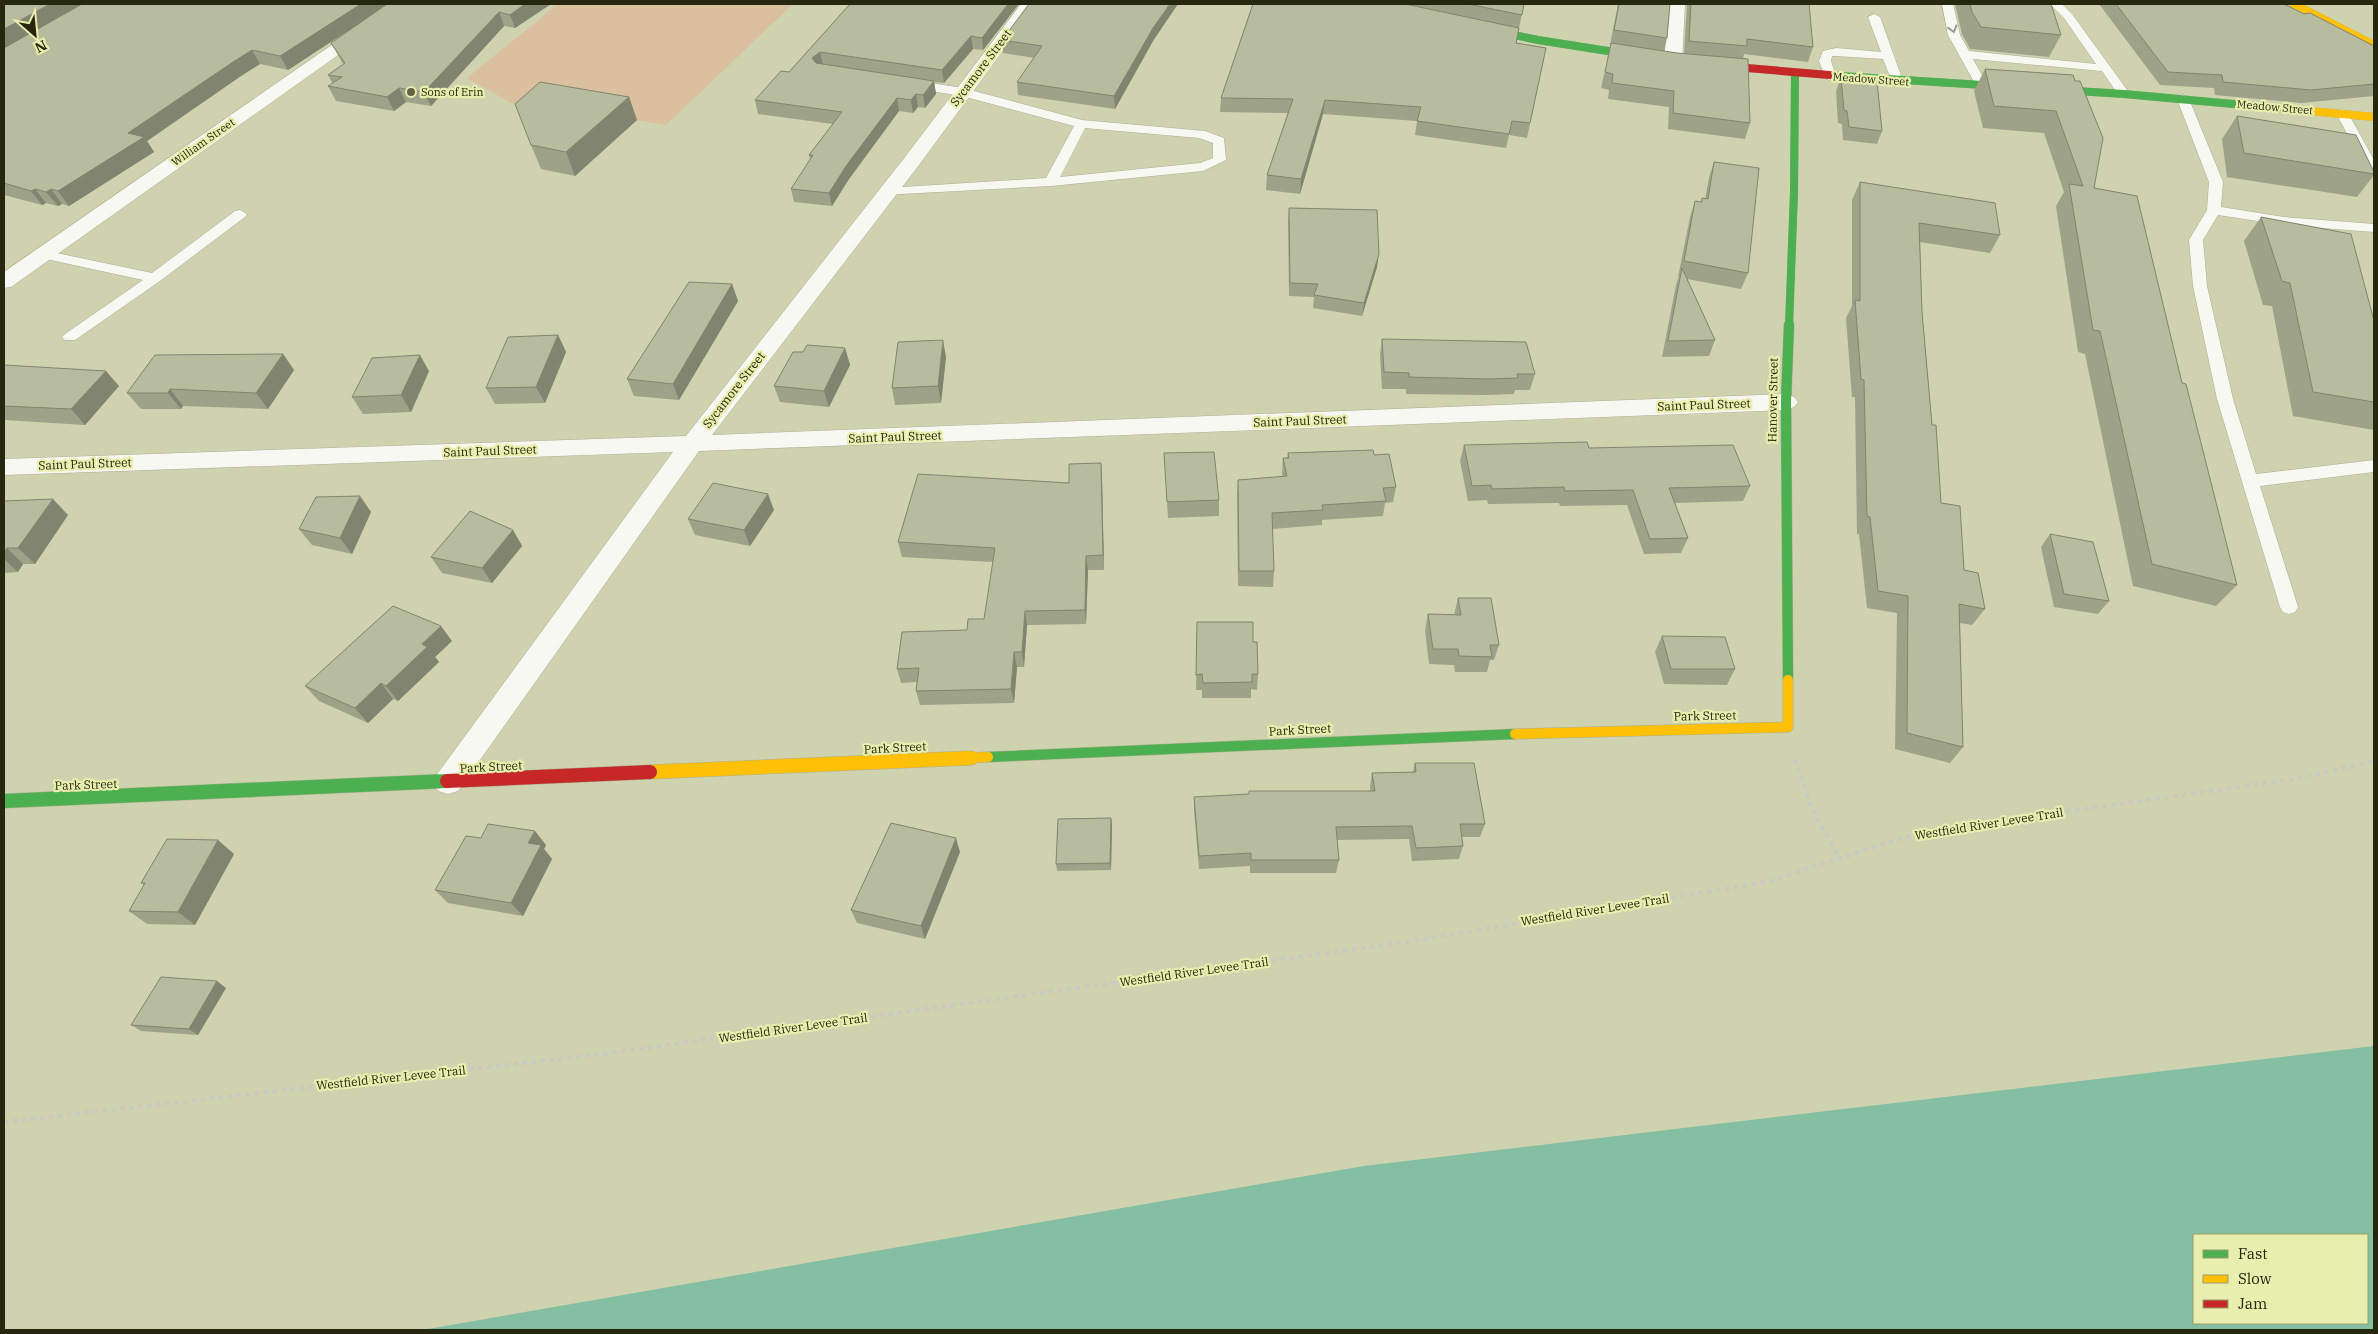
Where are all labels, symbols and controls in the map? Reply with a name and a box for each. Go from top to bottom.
north arrow [10,10,60,60]
one-way arrow [1948,25,1958,33]
street label: Sycamore Street [947,26,1014,109]
text: N [32,36,50,57]
street label: Meadow Street [1832,69,1910,89]
place label: Sons of Erin [421,85,484,99]
marker: Sons of Erin [405,86,417,98]
street label: Meadow Street [2236,97,2314,117]
street label: William Street [169,115,237,169]
street label: Sycamore Street [699,349,768,431]
street label: Hanover Street [1764,357,1781,443]
street label: Saint Paul Street [1657,395,1751,414]
street label: Saint Paul Street [1253,411,1347,430]
street label: Saint Paul Street [848,427,942,446]
street label: Saint Paul Street [443,441,537,460]
street label: Saint Paul Street [38,454,132,473]
street label: Park Street [1674,707,1736,724]
street label: Park Street [1268,720,1332,739]
street label: Park Street [863,738,927,757]
street label: Park Street [459,757,523,776]
street label: Park Street [54,776,118,793]
street label: Westfield River Levee Trail [1914,804,2065,843]
street label: Westfield River Levee Trail [1520,890,1671,929]
street label: Westfield River Levee Trail [1118,954,1270,989]
street label: Westfield River Levee Trail [717,1010,869,1045]
street label: Westfield River Levee Trail [315,1062,467,1093]
legend [2193,1234,2368,1324]
text: Fast [2238,1244,2268,1263]
text: Slow [2238,1269,2272,1288]
text: Jam [2238,1294,2267,1313]

